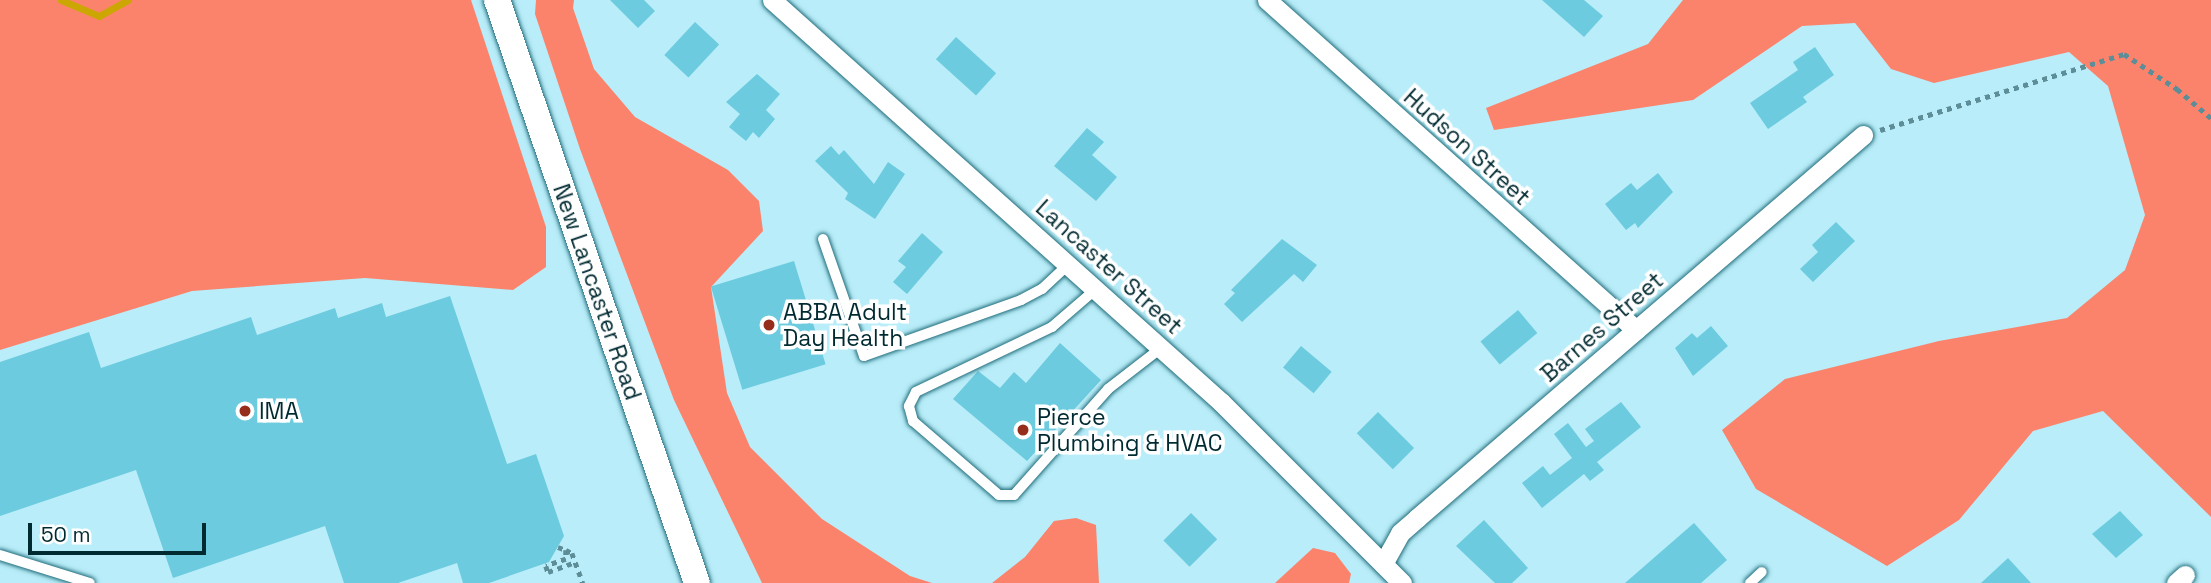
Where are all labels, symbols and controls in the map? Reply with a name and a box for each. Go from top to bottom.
street label: Hudson Street [1398,83,1536,211]
street label: New Lancaster Road [547,180,647,404]
street label: Lancaster Street [1030,194,1188,340]
street label: Barnes Street [1535,266,1669,388]
place label: ABBA Adult Day Health [783,298,908,352]
marker: ABBA Adult Day Health [761,317,777,333]
place label: IMA [259,397,299,425]
marker: IMA [237,403,253,419]
place label: Pierce Plumbing & HVAC [1037,403,1222,457]
marker: Pierce Plumbing & HVAC [1015,422,1031,438]
scale bar [32,510,210,554]
text: 50 m [41,521,91,548]

